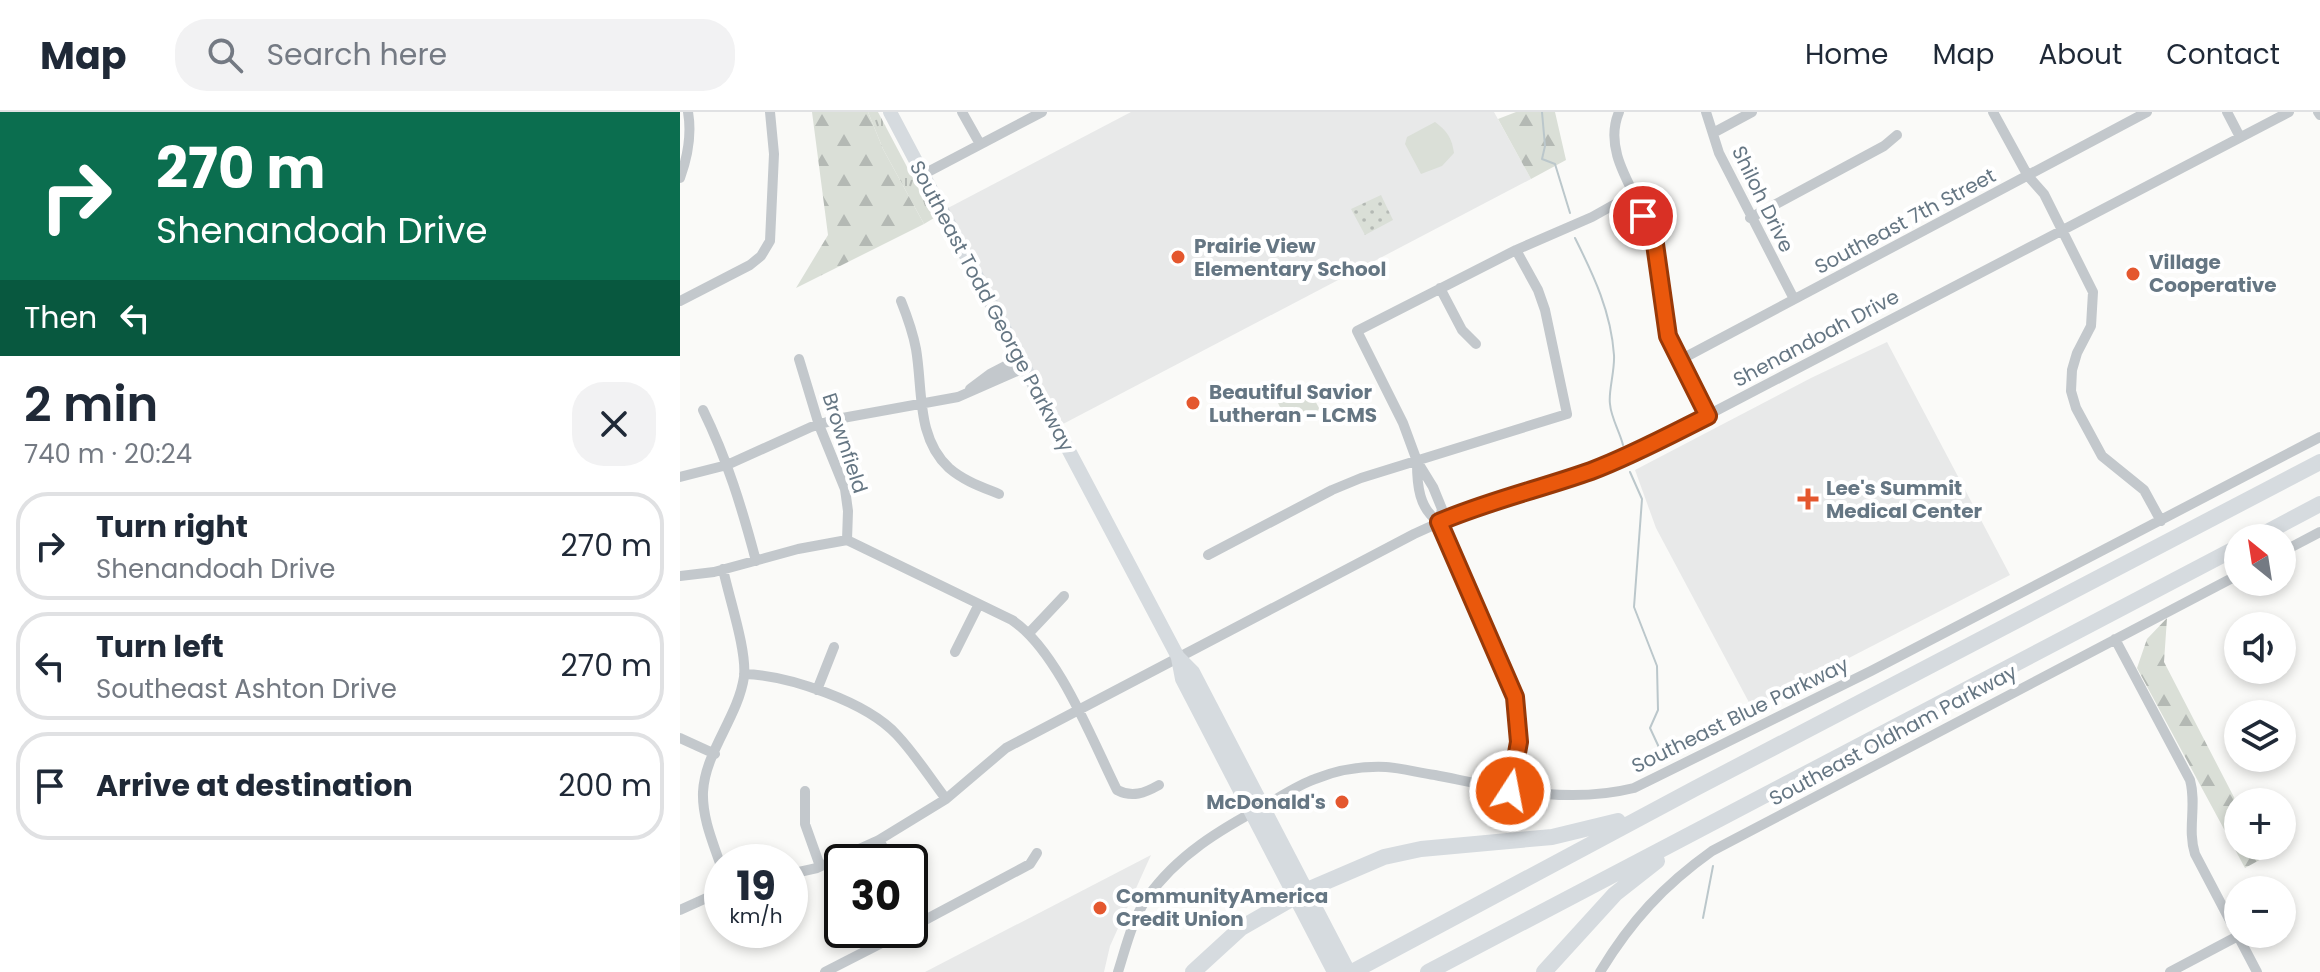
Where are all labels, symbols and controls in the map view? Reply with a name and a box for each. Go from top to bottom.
search box [175,19,735,91]
text: Map [40,29,127,82]
icon: search [203,33,247,77]
text: Search here [267,33,447,76]
text: Home [1805,35,1888,74]
text: Map [1932,35,1994,74]
text: About [2038,35,2122,74]
text: Contact [2166,35,2280,74]
text: 270 m [156,129,326,208]
street label: Shiloh Drive [1725,141,1801,257]
icon: right [24,144,128,248]
street label: Southeast Todd George Parkway [903,156,1081,456]
street label: Southeast 7th Street [1810,161,2000,281]
pin [1609,182,1677,250]
icon: arrive [1621,194,1665,238]
text: Shenandoah Drive [156,205,488,256]
place label: Prairie View Elementary School [1194,232,1386,283]
marker: Prairie View Elementary School [1169,248,1187,266]
place label: Village Cooperative [2149,248,2277,299]
marker: Village Cooperative [2124,265,2142,283]
street label: Shenandoah Drive [1728,282,1904,394]
text: Then [24,296,97,339]
icon: left [113,296,157,340]
text: 2 min [24,371,158,438]
place label: Beautiful Savior Lutheran - LCMS [1209,378,1377,429]
button: close [572,382,656,466]
street label: Brownfield [816,389,874,497]
marker: Beautiful Savior Lutheran - LCMS [1184,394,1202,412]
text: 740 m · 20:24 [24,436,192,472]
place label: Lee's Summit Medical Center [1826,474,1982,525]
marker: Lee's Summit Medical Center [1797,488,1819,510]
text: Turn right [96,505,248,548]
icon: right [28,524,72,568]
text: 270 m [561,524,652,567]
north arrow [2224,524,2296,596]
map controls [2224,524,2296,948]
text: Shenandoah Drive [96,551,335,587]
button: sound [2224,612,2296,684]
text: Turn left [96,625,224,668]
icon: left [28,644,72,688]
text: 270 m [561,644,652,687]
street label: Southeast Blue Parkway [1627,650,1853,780]
street label: Southeast Oldham Parkway [1764,658,2022,812]
text: Southeast Ashton Drive [96,671,397,707]
button: layers [2224,700,2296,772]
position arrow [1468,749,1552,833]
icon: arrive [28,764,72,808]
text: Arrive at destination [96,764,413,807]
text: 200 m [558,764,652,807]
place label: McDonald's [1206,788,1326,816]
button: + [2224,788,2296,860]
marker: McDonald's [1333,793,1351,811]
speed limit sign: 30 [824,844,928,948]
text: 19 [736,858,776,914]
button: − [2224,876,2296,948]
place label: CommunityAmerica Credit Union [1116,882,1328,933]
marker: CommunityAmerica Credit Union [1091,899,1109,917]
text: km/h [729,902,783,930]

